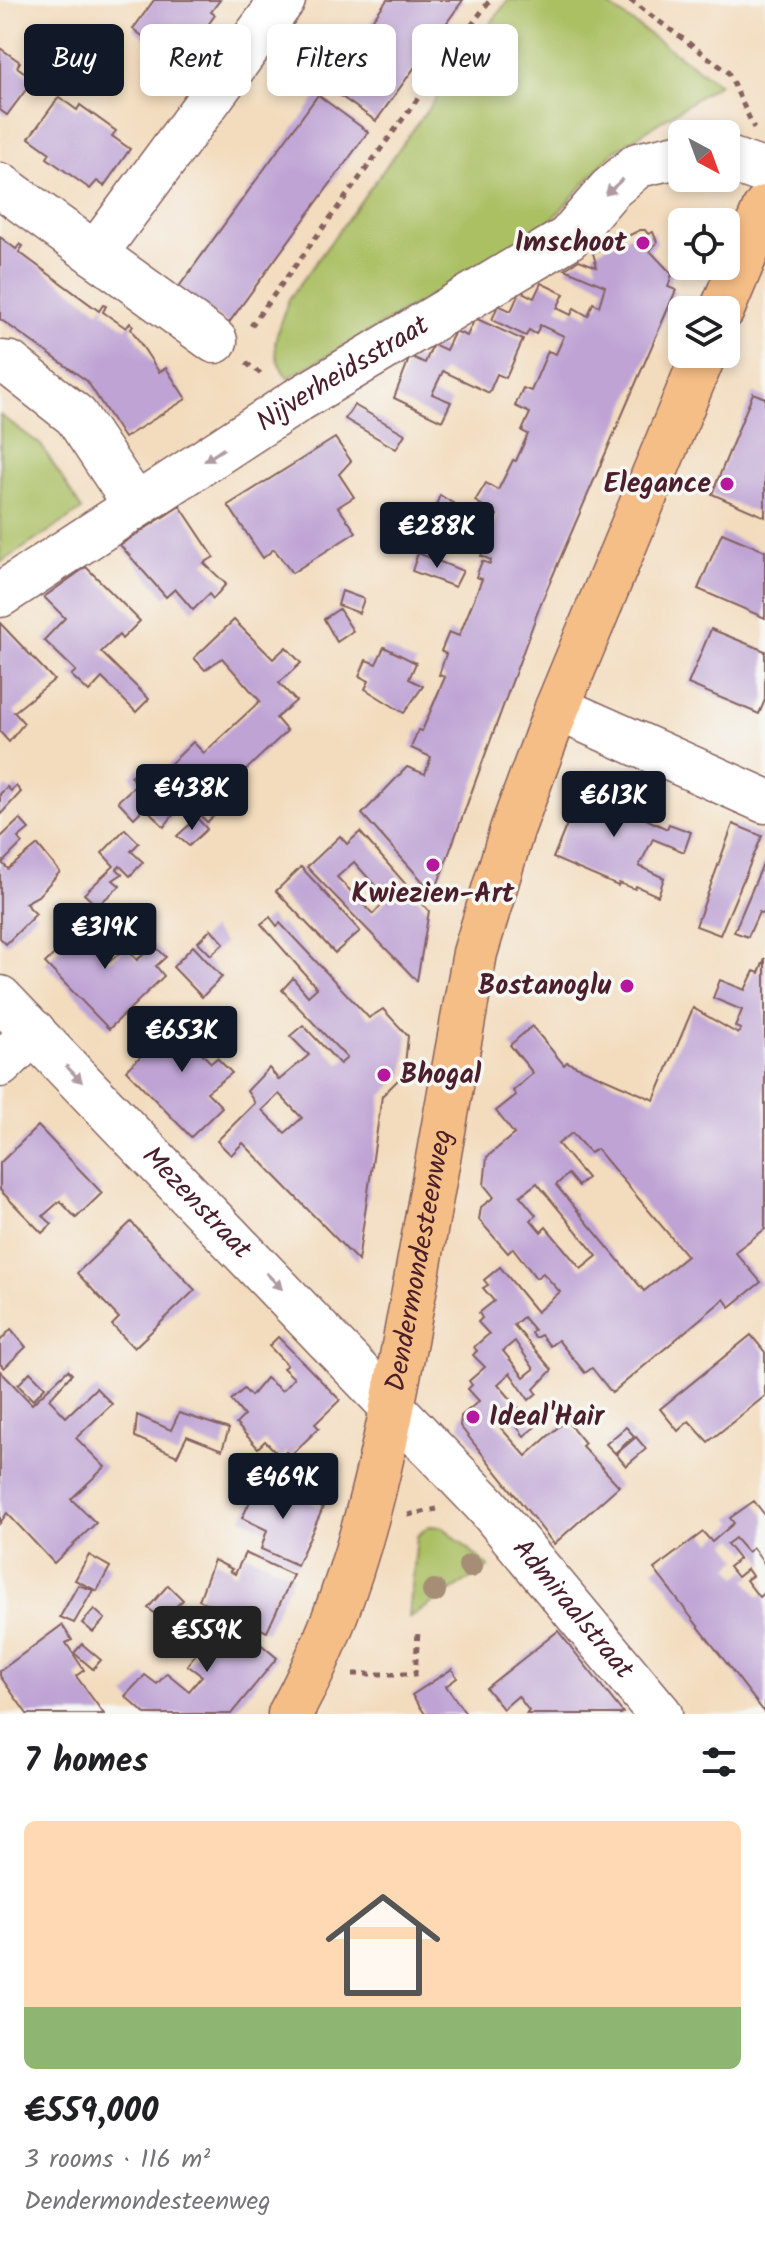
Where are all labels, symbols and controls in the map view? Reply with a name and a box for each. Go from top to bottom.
chip: Buy [24,24,124,96]
chip: Rent [140,24,251,96]
chip: Filters [267,24,396,96]
chip: New [412,24,518,96]
north arrow [668,120,740,192]
map controls [668,120,740,368]
one-way arrow [605,177,624,195]
button: locate [668,208,740,280]
place label: Imschoot [515,221,627,266]
marker: Imschoot [634,234,652,252]
button: layers [668,296,740,368]
street label: Nijverheidsstraat [247,303,439,444]
one-way arrow [203,447,225,461]
place label: Elegance [604,462,711,507]
marker: Elegance [718,475,736,493]
pin: €288K [381,502,493,570]
text: €288K [398,507,476,549]
pin: €438K [136,764,248,832]
text: €438K [154,769,230,811]
pin: €613K [558,771,670,839]
text: €613K [580,776,648,818]
marker: Kwiezien-Art [424,856,442,874]
place label: Kwiezien-Art [352,872,515,917]
pin: €319K [49,903,161,971]
text: €319K [71,908,139,950]
place label: Bostanoglu [478,964,611,1009]
marker: Bostanoglu [618,977,636,995]
pin: €653K [126,1006,238,1074]
text: €653K [145,1011,219,1053]
place label: Bhogal [400,1053,482,1098]
one-way arrow [64,1064,83,1083]
marker: Bhogal [375,1066,393,1084]
street label: Dendermondesteenweg [373,1126,465,1395]
street label: Mezenstraat [131,1136,263,1271]
one-way arrow [264,1271,283,1290]
place label: Ideal'Hair [489,1395,606,1440]
marker: Ideal'Hair [464,1408,482,1426]
pin: €469K [227,1453,339,1521]
text: €469K [246,1458,320,1500]
street label: Admiraalstraat [501,1529,646,1690]
pin: €559K [151,1606,263,1674]
text: €559K [171,1611,243,1653]
text: 7 homes [24,1735,148,1789]
icon: filters [697,1740,741,1784]
icon: home [311,1873,455,2017]
text: €559,000 [24,2085,158,2139]
text: 3 rooms · 116 m² [24,2139,210,2181]
text: Dendermondesteenweg [24,2181,271,2223]

